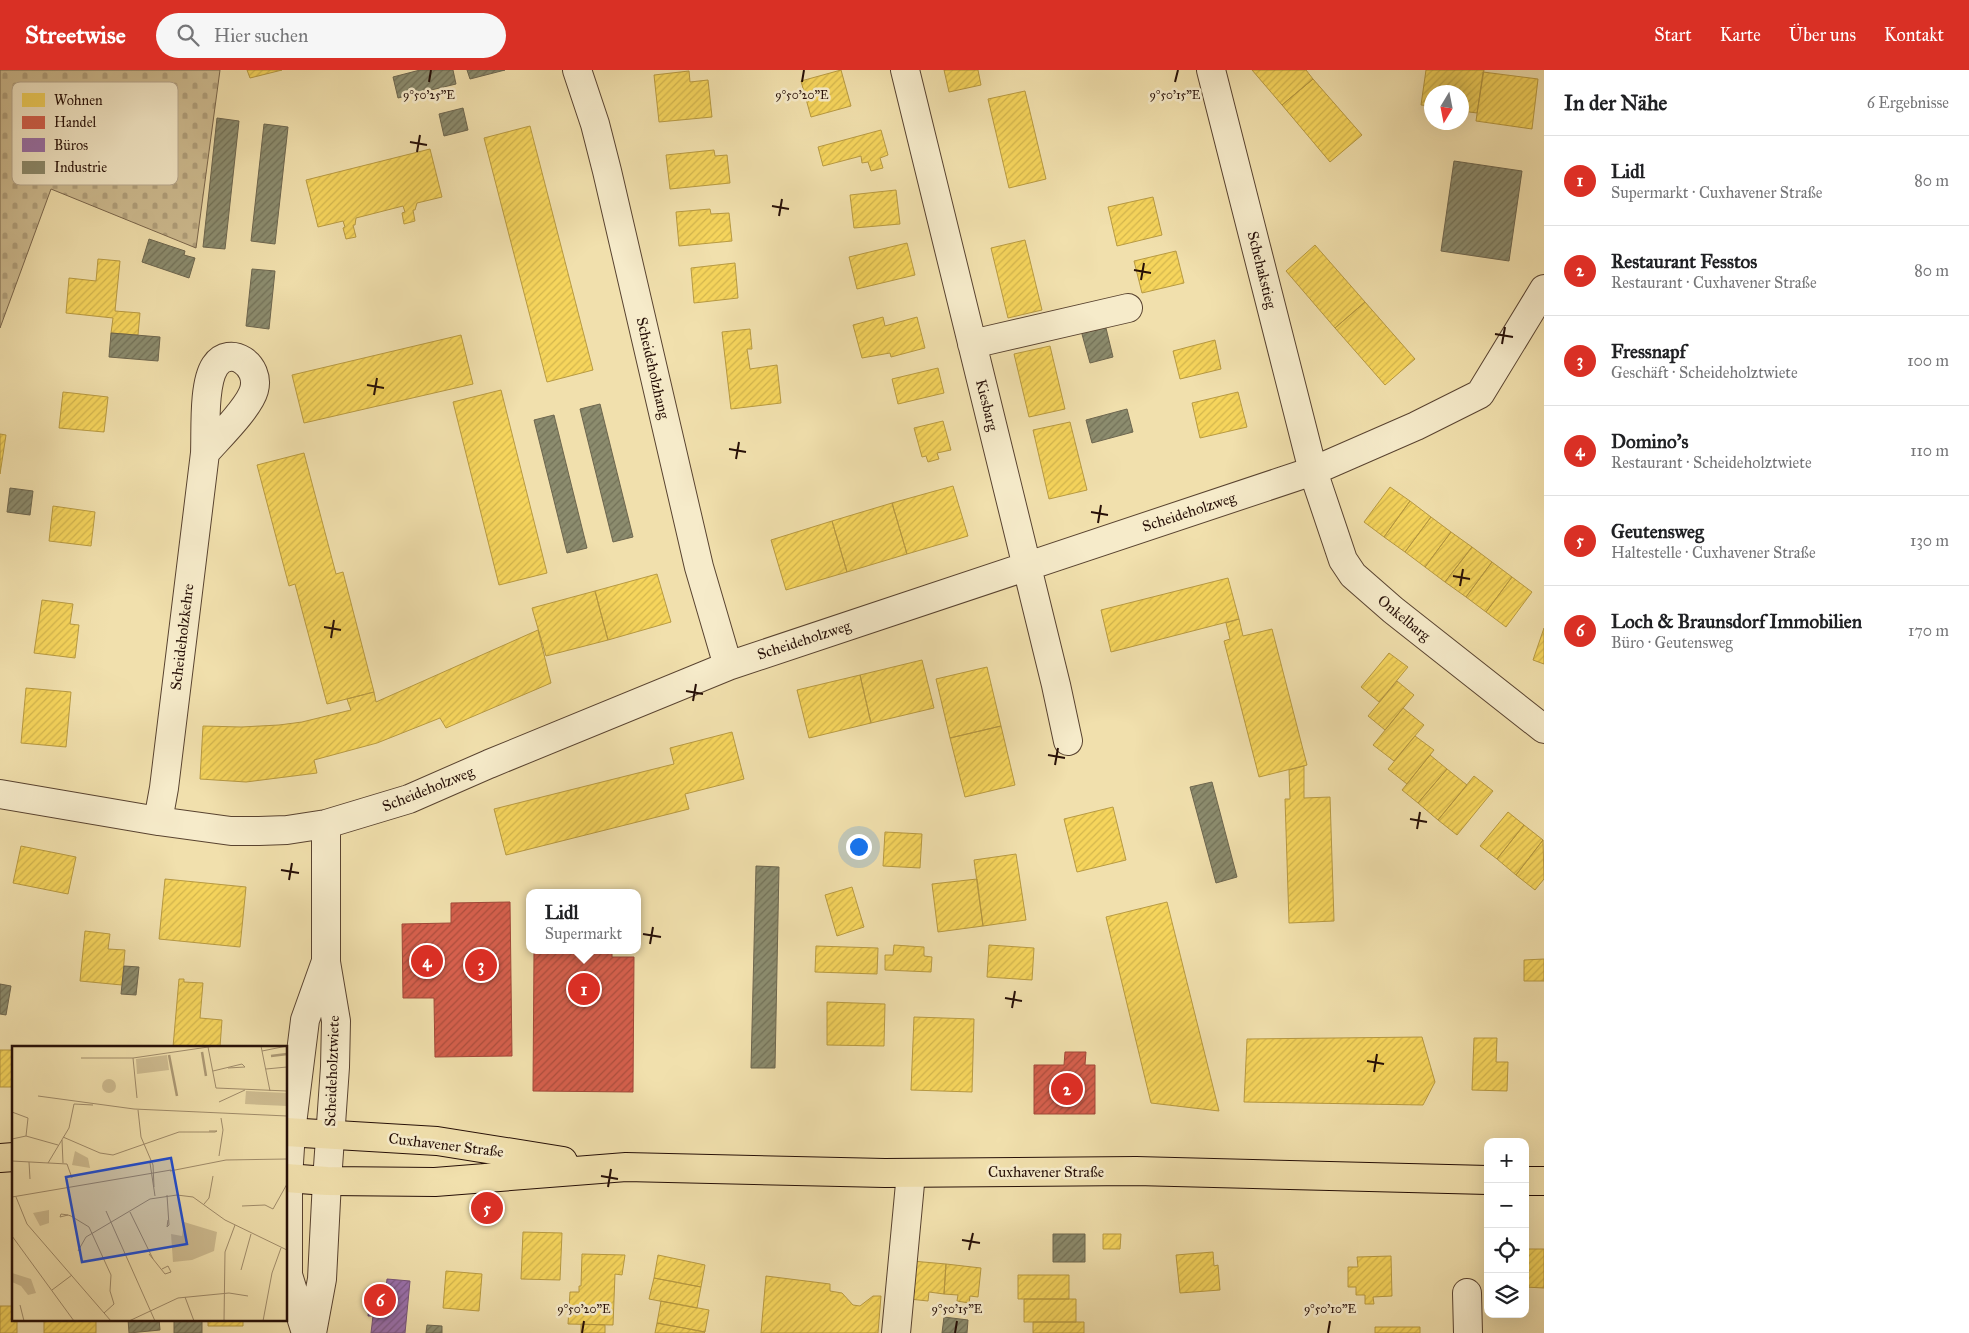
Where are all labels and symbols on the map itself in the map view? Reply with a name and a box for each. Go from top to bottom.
legend [12,82,178,185]
north arrow [1424,85,1469,130]
text: 9°50'25"E [403,88,455,102]
text: 9°50'20"E [775,88,829,102]
text: 9°50'15"E [1150,88,1201,102]
text: Wohnen [54,92,103,109]
text: Handel [54,114,96,131]
text: Büros [54,137,88,154]
text: Industrie [54,159,107,176]
street label: Schehakstieg [1244,229,1281,312]
street label: Scheideholzhang [633,315,674,422]
street label: Kiesbarg [972,377,1002,434]
street label: Scheideholzweg [1140,488,1239,536]
street label: Scheideholzkehre [167,583,197,691]
street label: Onkelbarg [1374,591,1435,645]
street label: Scheideholzweg [755,616,854,664]
street label: Scheideholzweg [380,762,477,816]
your location [846,834,872,860]
pin: 4 [411,942,443,980]
pin: 3 [465,946,497,984]
pin: 1 [568,970,600,1008]
street label: Scheideholztwiete [321,1015,343,1127]
inset map [12,1046,288,1320]
pin: 2 [1051,1070,1083,1108]
street label: Cuxhavener Straße [387,1129,505,1161]
street label: Cuxhavener Straße [988,1163,1104,1181]
pin: 5 [471,1189,503,1227]
pin: 6 [364,1281,396,1319]
text: 9°50'20"E [557,1302,611,1316]
text: 9°50'15"E [932,1302,983,1316]
text: 9°50'10"E [1304,1302,1356,1316]

